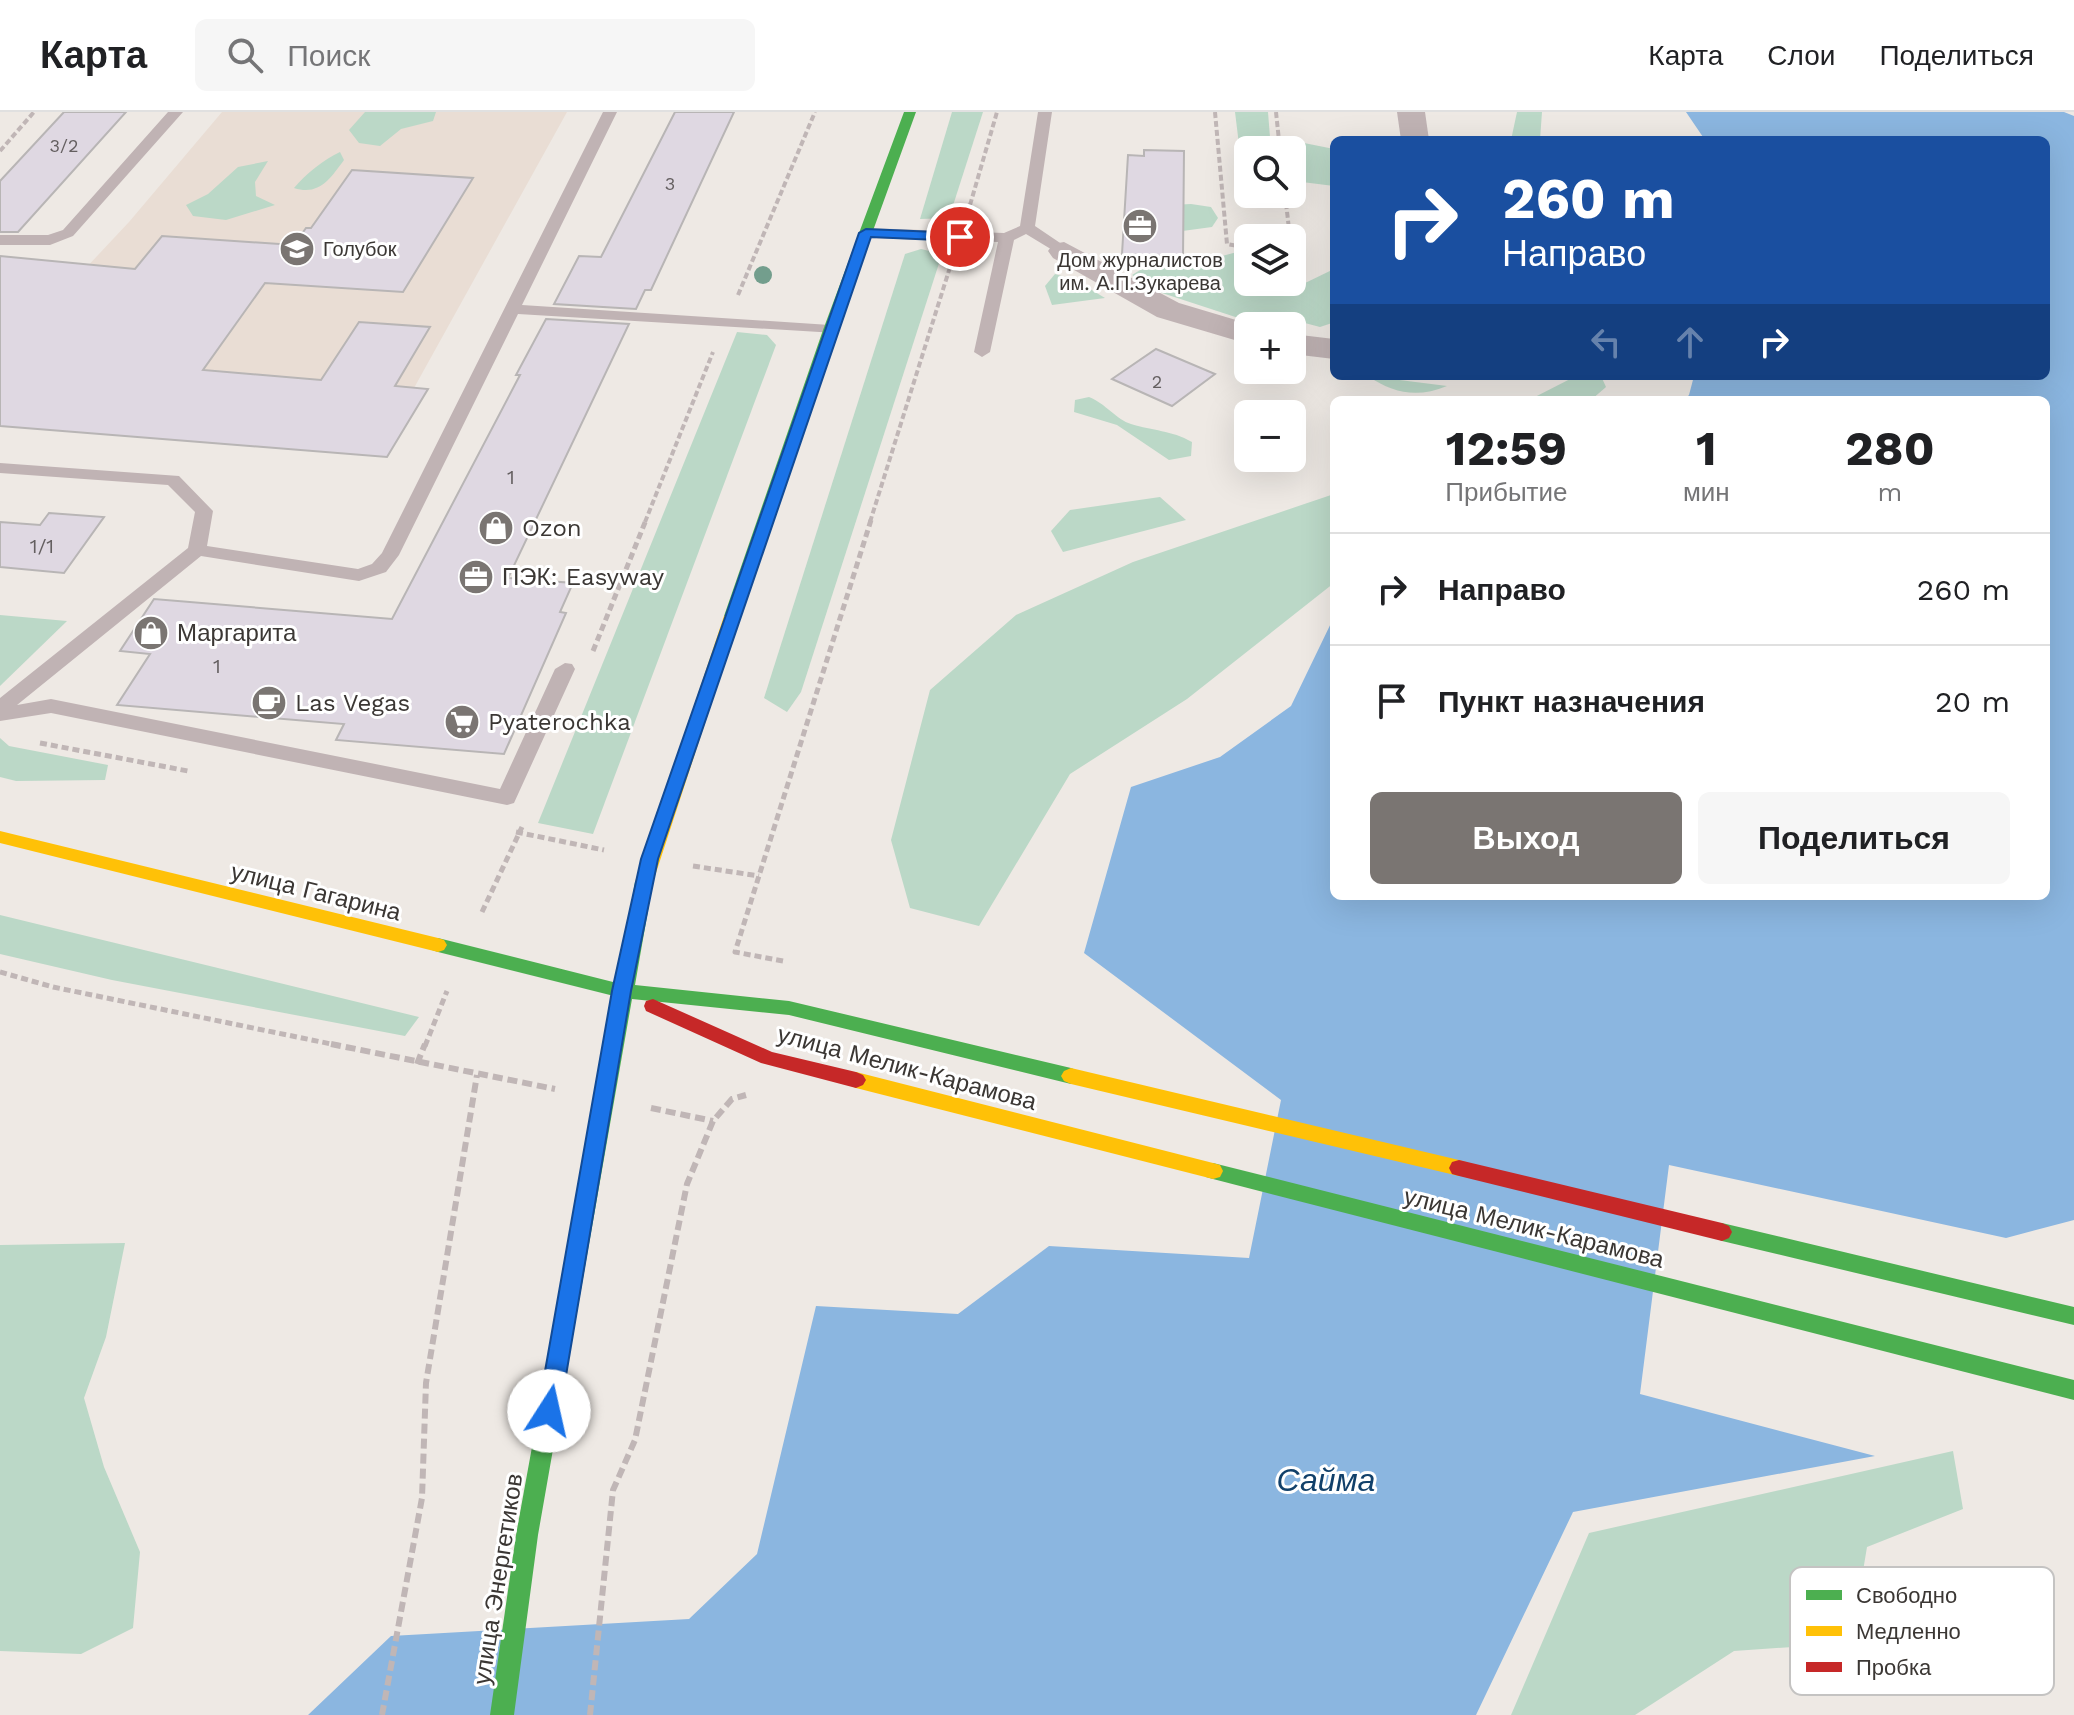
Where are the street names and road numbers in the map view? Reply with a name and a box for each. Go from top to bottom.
street label: улица Гагарина [228,857,404,927]
street label: улица Мелик-Карамова [775,1020,1040,1116]
street label: улица Мелик-Карамова [1401,1182,1667,1274]
street label: улица Энергетиков [467,1471,529,1687]

